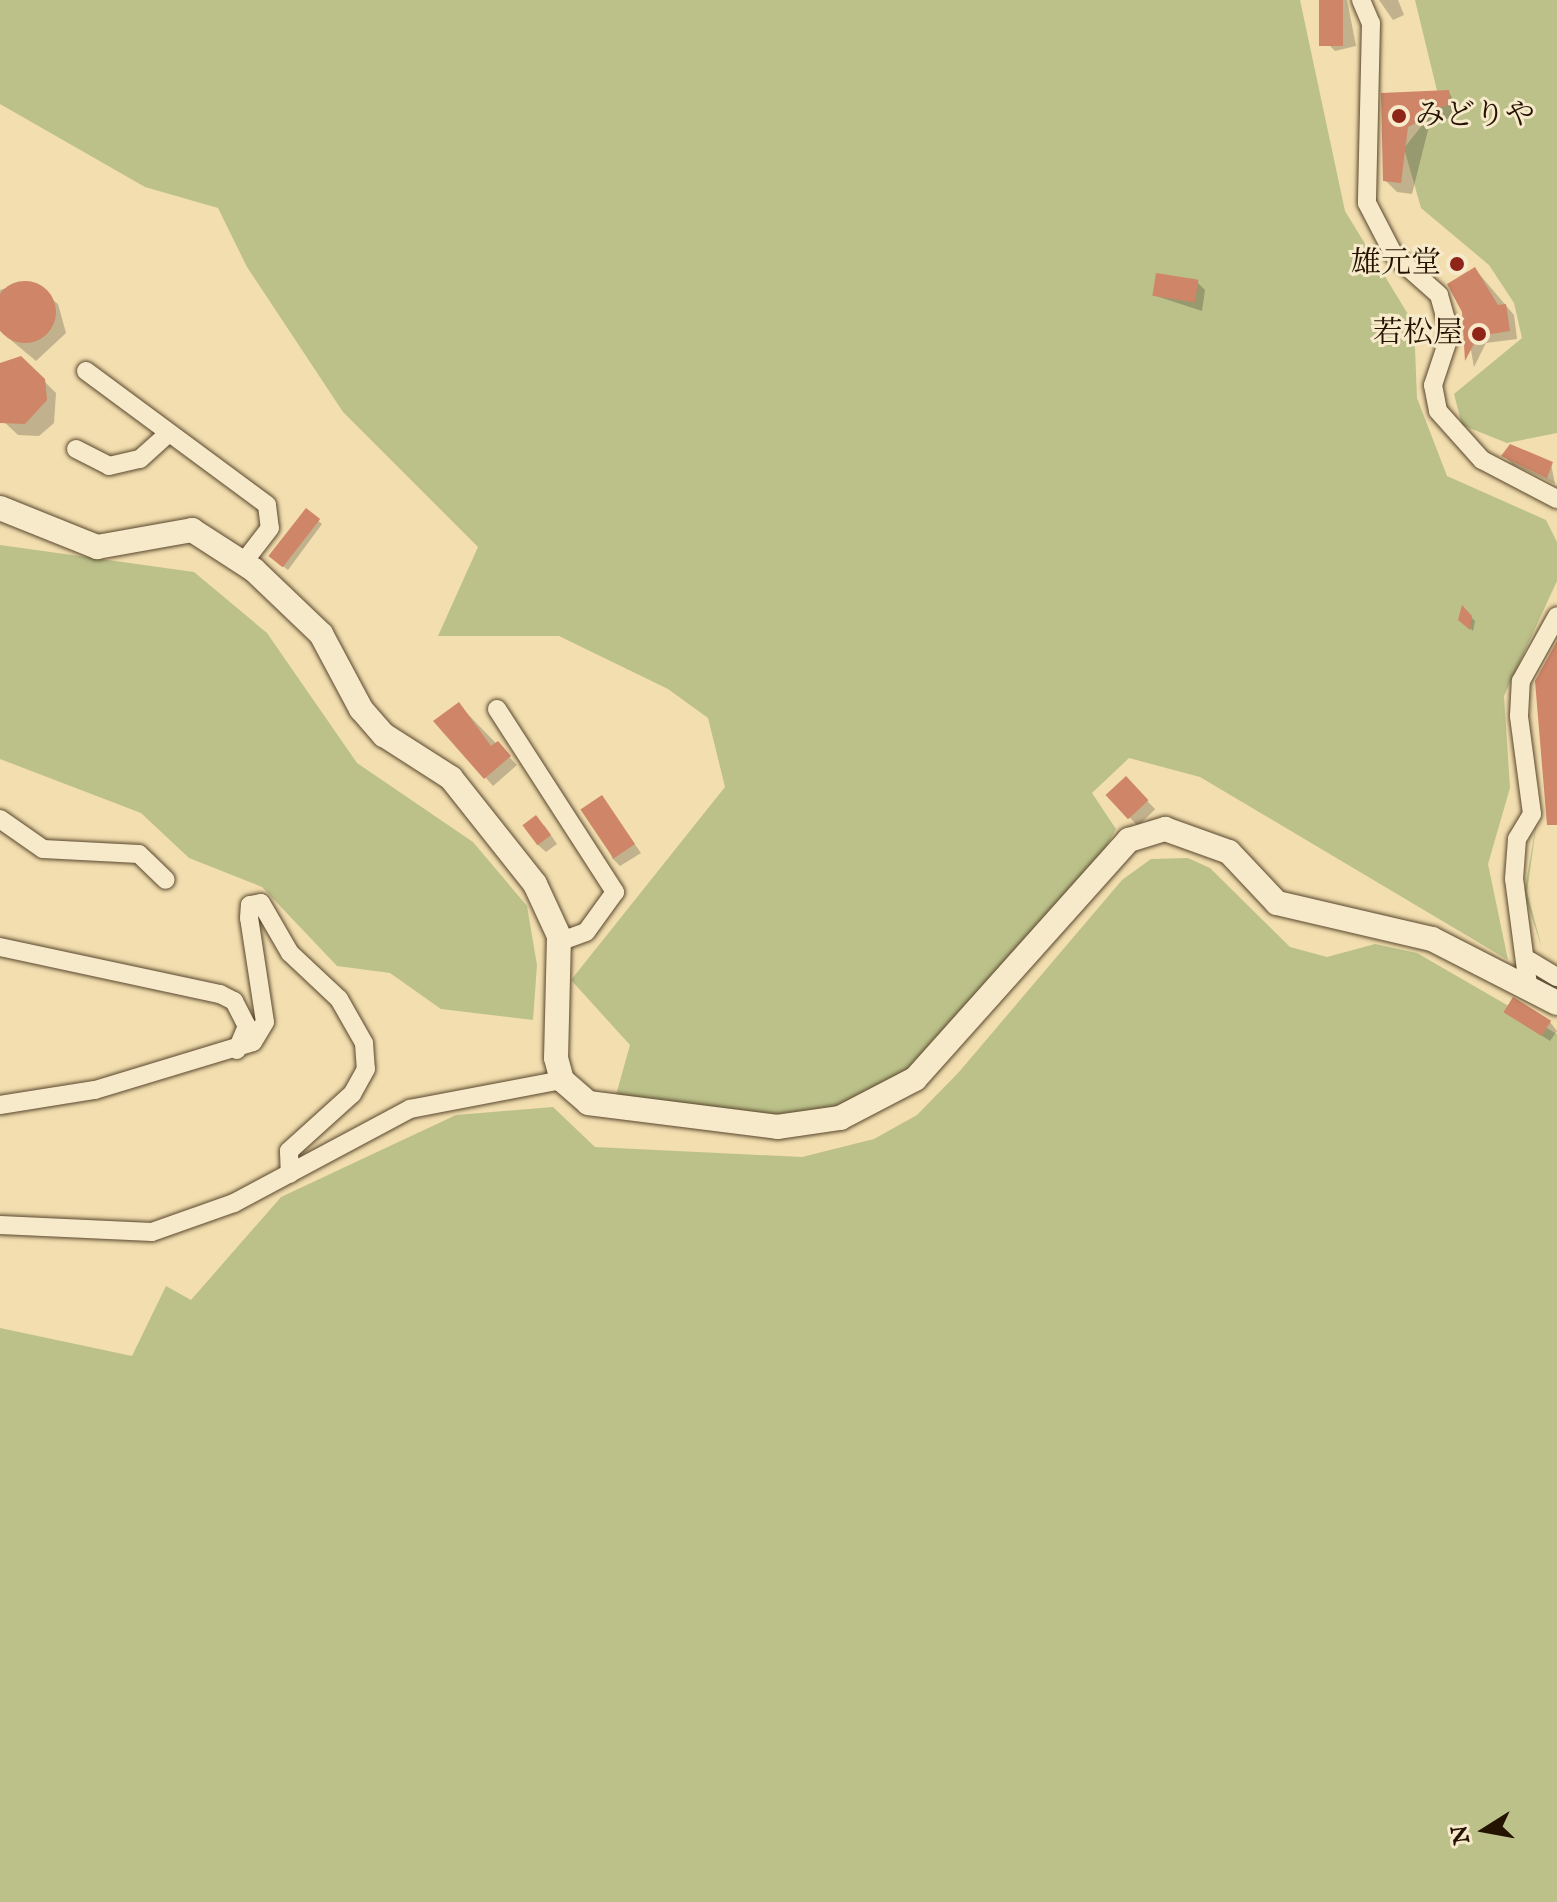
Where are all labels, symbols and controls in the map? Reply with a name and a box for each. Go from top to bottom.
place label: みどりや [1415,98,1535,134]
marker: みどりや [1390,107,1408,125]
place label: 雄元堂 [1351,246,1441,282]
marker: 雄元堂 [1448,255,1466,273]
place label: 若松屋 [1373,316,1463,352]
marker: 若松屋 [1470,325,1488,343]
north arrow [1445,1790,1525,1870]
text: N [1446,1823,1477,1847]

